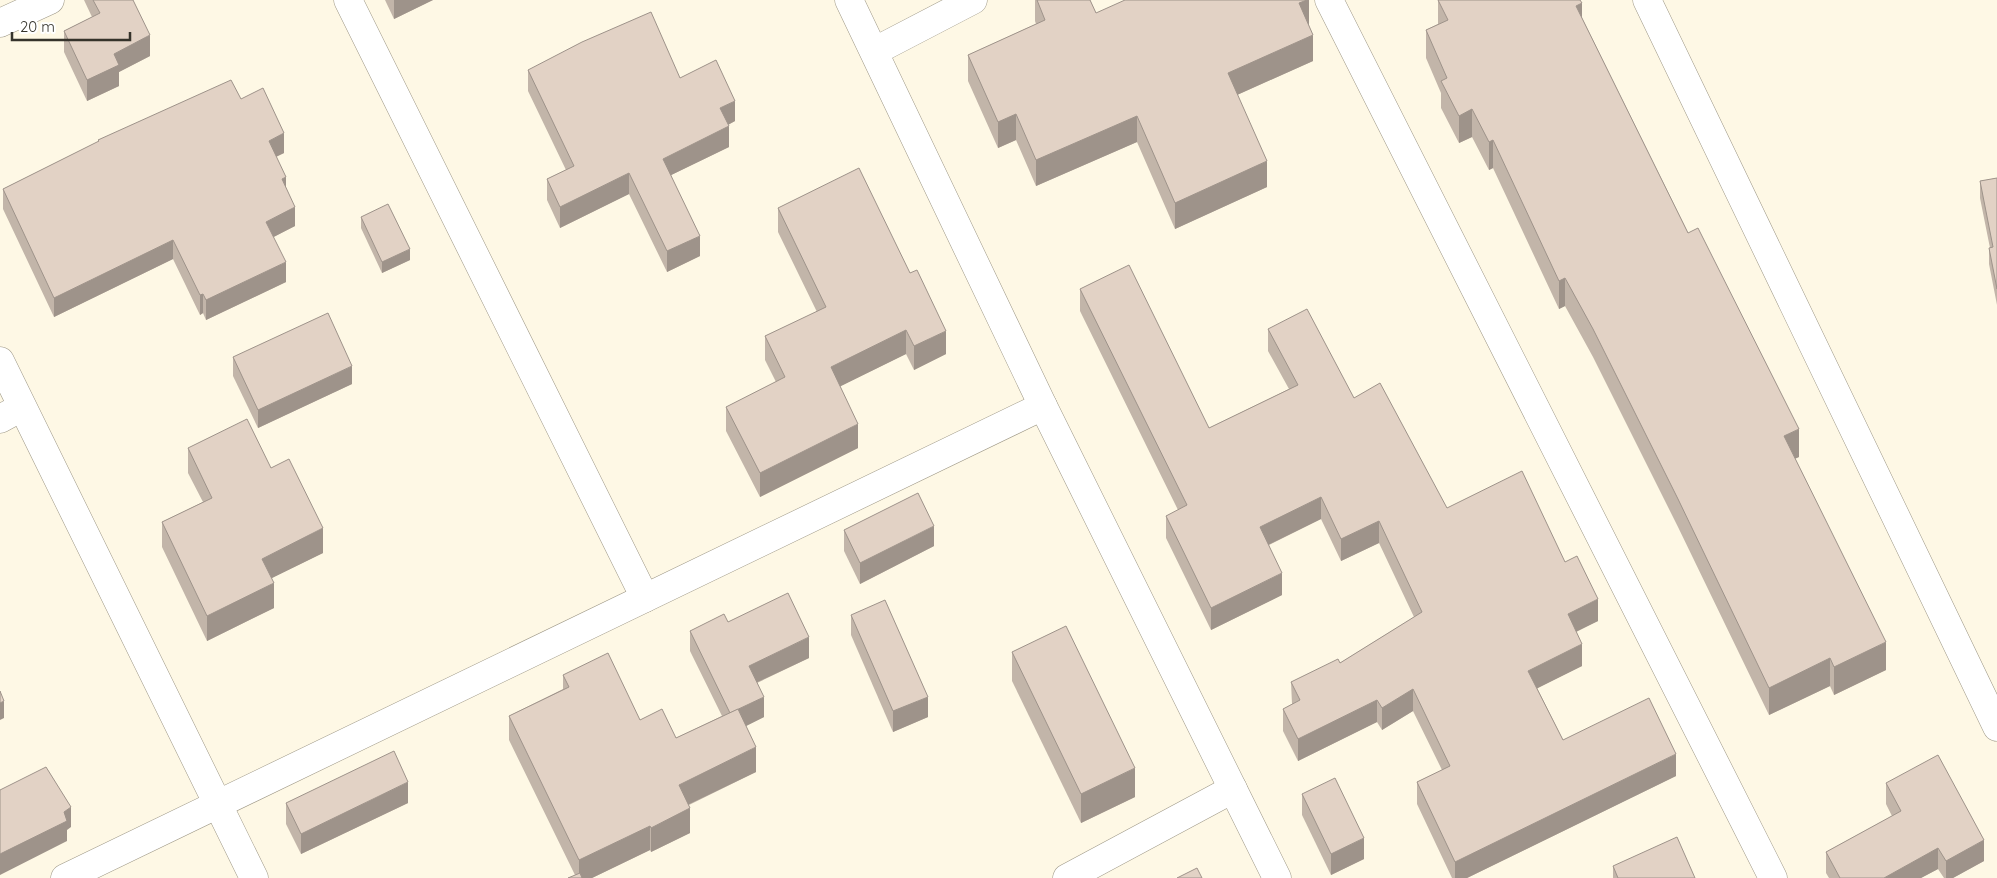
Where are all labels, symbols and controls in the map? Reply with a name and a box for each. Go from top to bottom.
scale bar [12,10,130,42]
text: 20 m [20,17,55,36]

